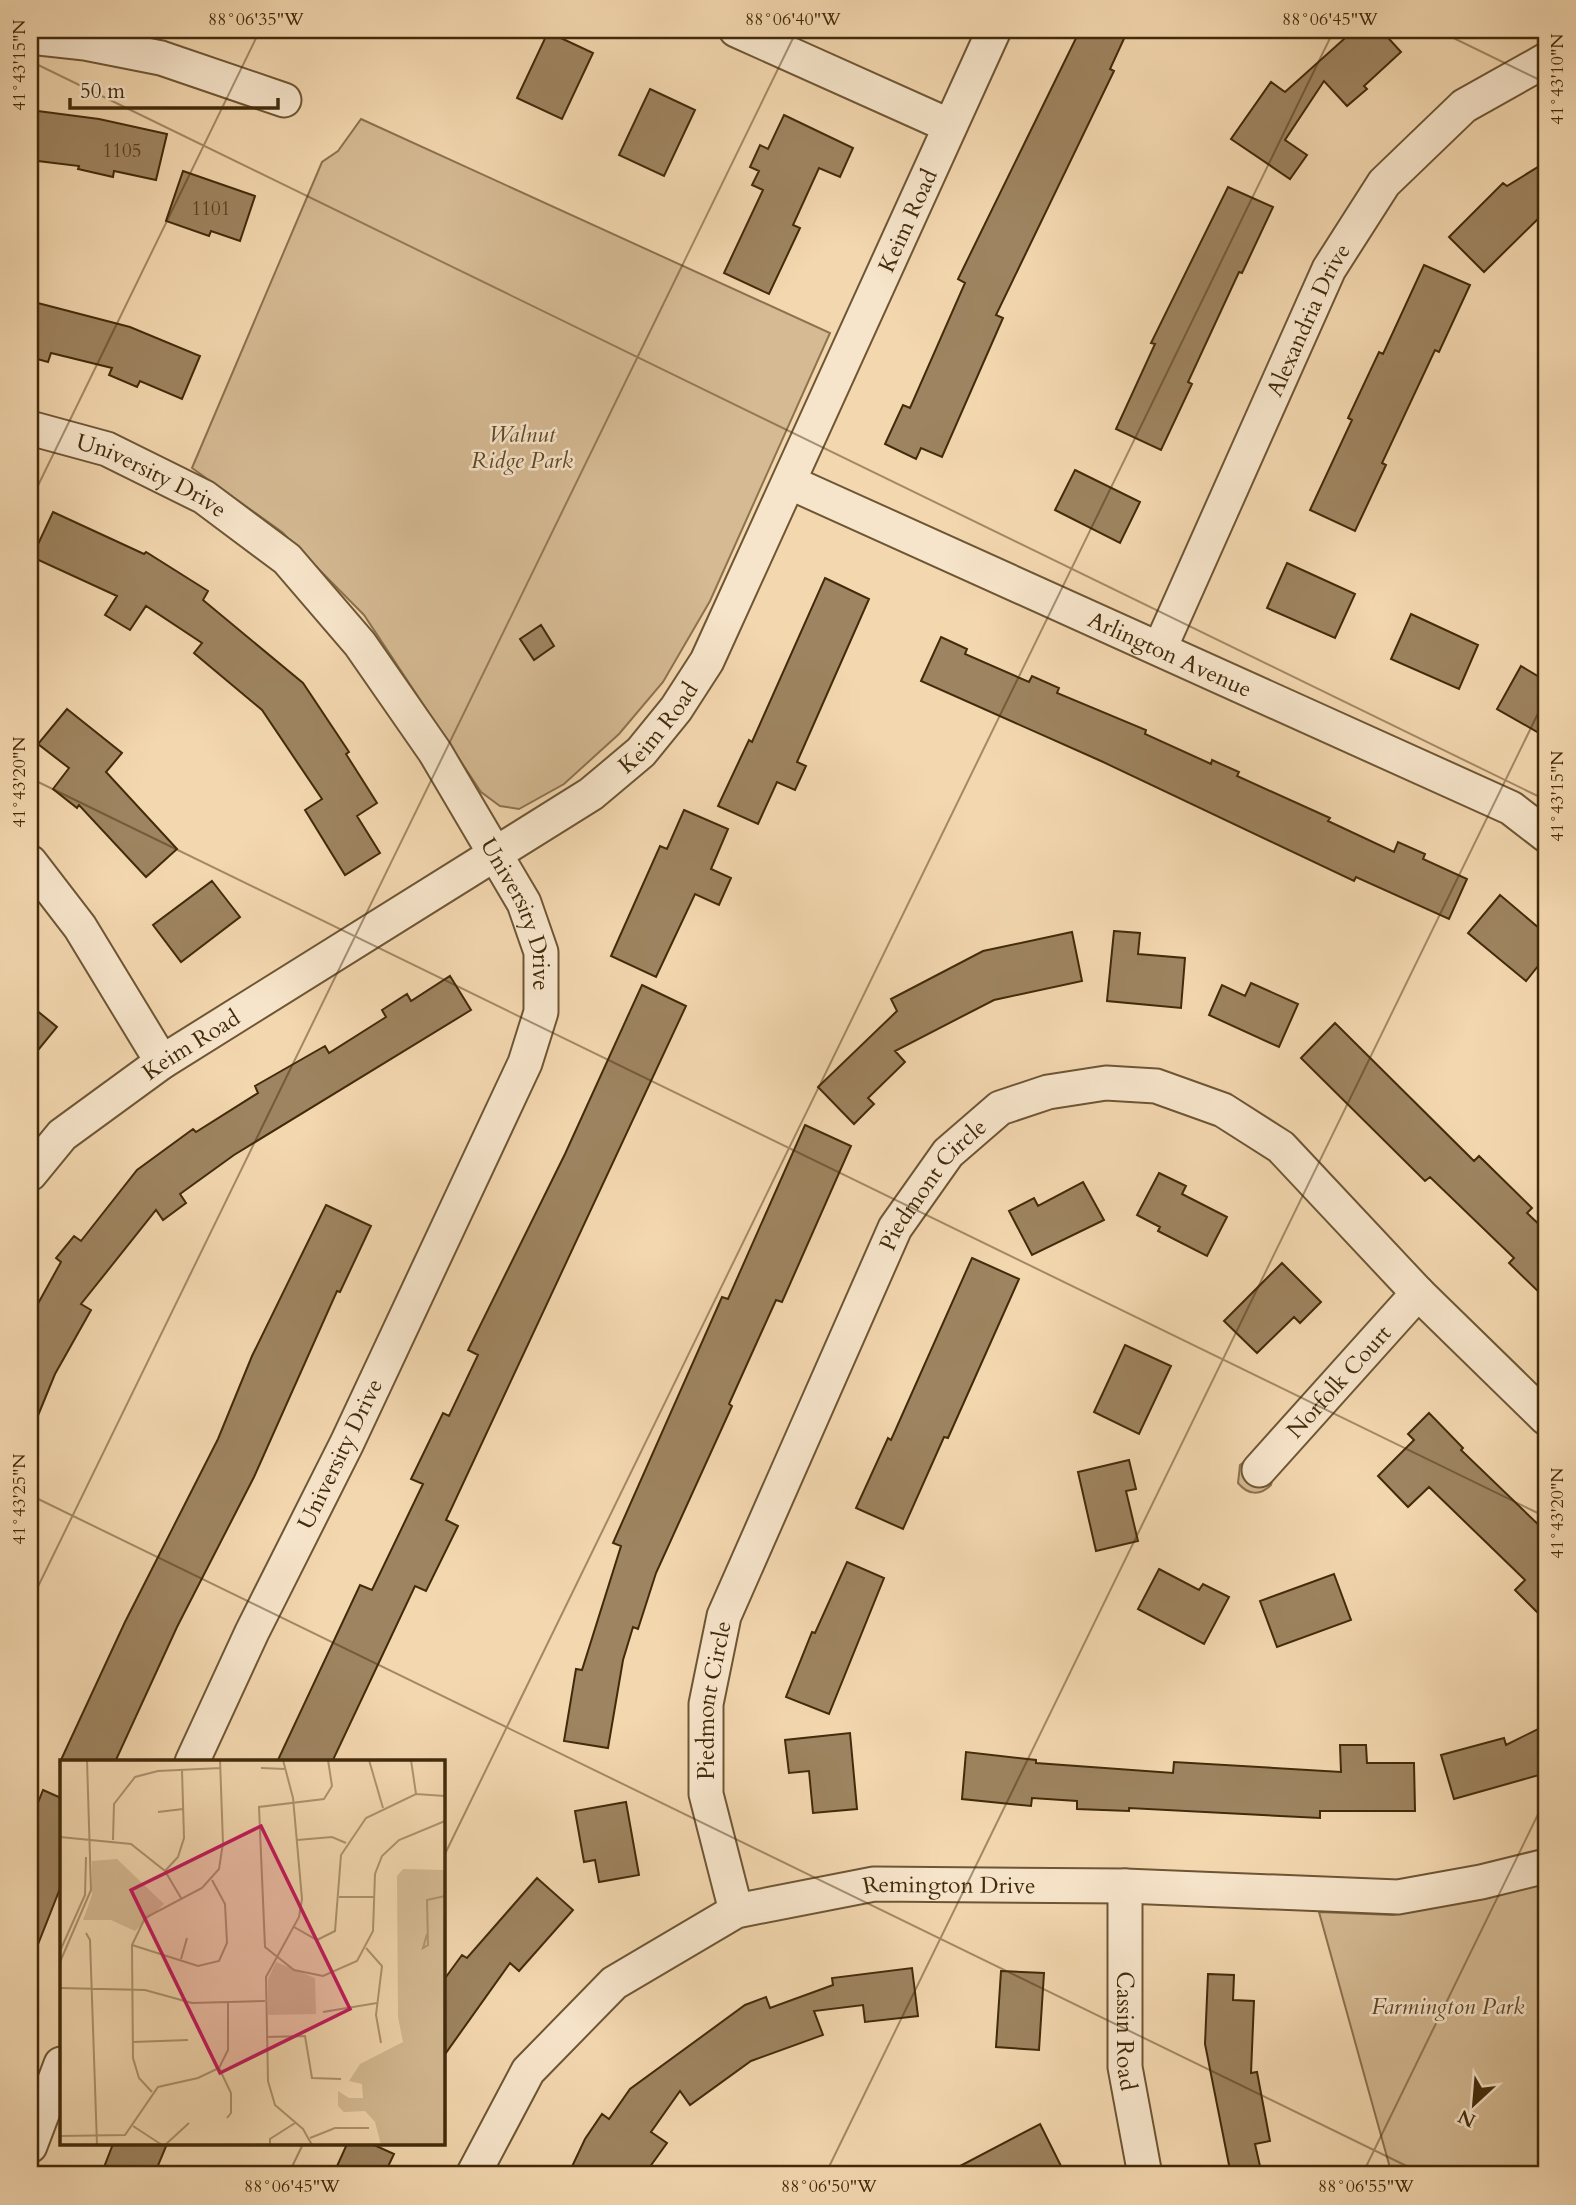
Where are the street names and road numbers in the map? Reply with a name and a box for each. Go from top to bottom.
street label: Keim Road [870,163,945,277]
street label: Alexandria Drive [1259,237,1357,401]
street label: University Drive [73,426,233,524]
street label: Arlington Avenue [1083,604,1257,704]
street label: Keim Road [611,675,705,780]
street label: University Drive [473,832,557,991]
street label: Keim Road [136,1001,246,1087]
street label: Piedmont Circle [872,1111,993,1255]
street label: Norfolk Court [1279,1318,1398,1445]
street label: University Drive [290,1373,390,1535]
street label: Piedmont Circle [691,1618,738,1780]
street label: Remington Drive [860,1868,1036,1901]
street label: Cassin Road [1110,1971,1145,2094]

